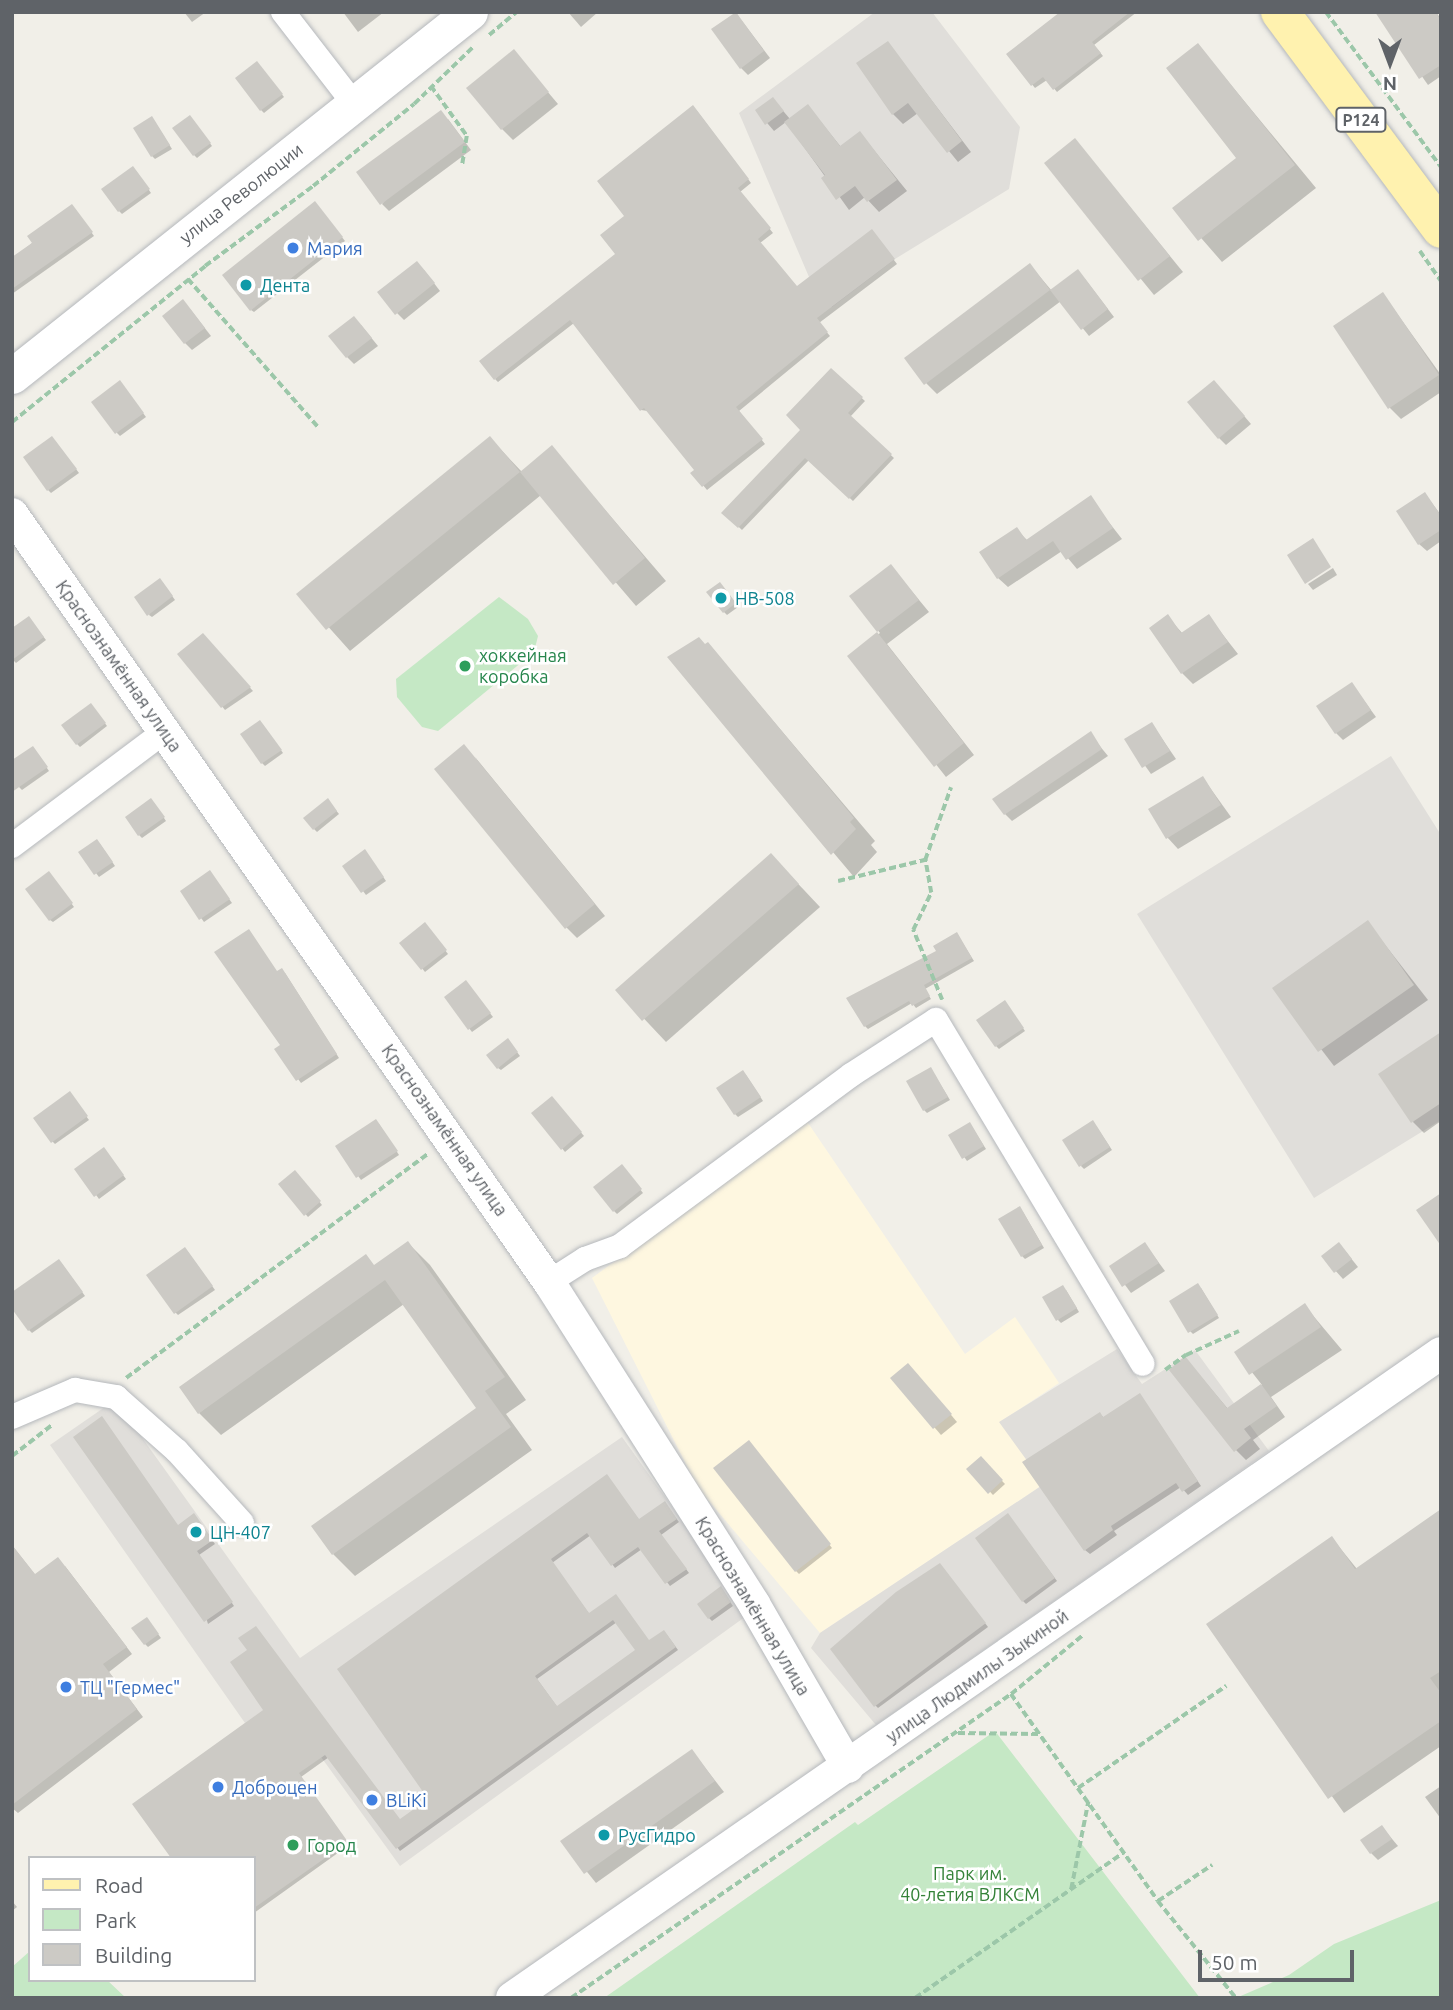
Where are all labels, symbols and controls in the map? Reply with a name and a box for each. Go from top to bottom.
north arrow [1355,28,1425,98]
text: N [1383,73,1397,95]
road number: Р124 [1335,108,1387,132]
street label: улица Революции [175,138,307,248]
place label: Мария [307,237,363,259]
marker: Мария [285,240,301,256]
place label: Дента [260,274,310,296]
marker: Дента [238,277,254,293]
street label: Краснознамённая улица [51,576,187,756]
place label: НВ-508 [735,587,795,609]
marker: НВ-508 [713,590,729,606]
place label: хоккейная коробка [479,645,567,688]
marker: хоккейная коробка [457,658,473,674]
street label: Краснознамённая улица [377,1040,513,1220]
street label: Краснознамённая улица [691,1513,815,1699]
place label: ЦН-407 [210,1521,271,1543]
marker: ЦН-407 [188,1524,204,1540]
street label: улица Людмилы Зыкиной [882,1605,1072,1747]
place label: ТЦ "Гермес" [80,1676,180,1698]
marker: ТЦ "Гермес" [58,1679,74,1695]
place label: Доброцен [232,1776,318,1798]
marker: Доброцен [210,1779,226,1795]
place label: BLiKi [386,1789,427,1811]
marker: BLiKi [364,1792,380,1808]
place label: РусГидро [618,1824,696,1846]
marker: РусГидро [596,1827,612,1843]
place label: Город [307,1834,356,1856]
marker: Город [285,1837,301,1853]
legend [28,1856,256,1982]
park label: Парк им. 40-летия ВЛКСМ [900,1863,1040,1906]
text: Road [95,1873,143,1897]
text: Park [95,1908,137,1932]
scale bar [1201,1937,1357,1981]
text: Building [95,1943,172,1967]
text: 50 m [1211,1950,1258,1974]

